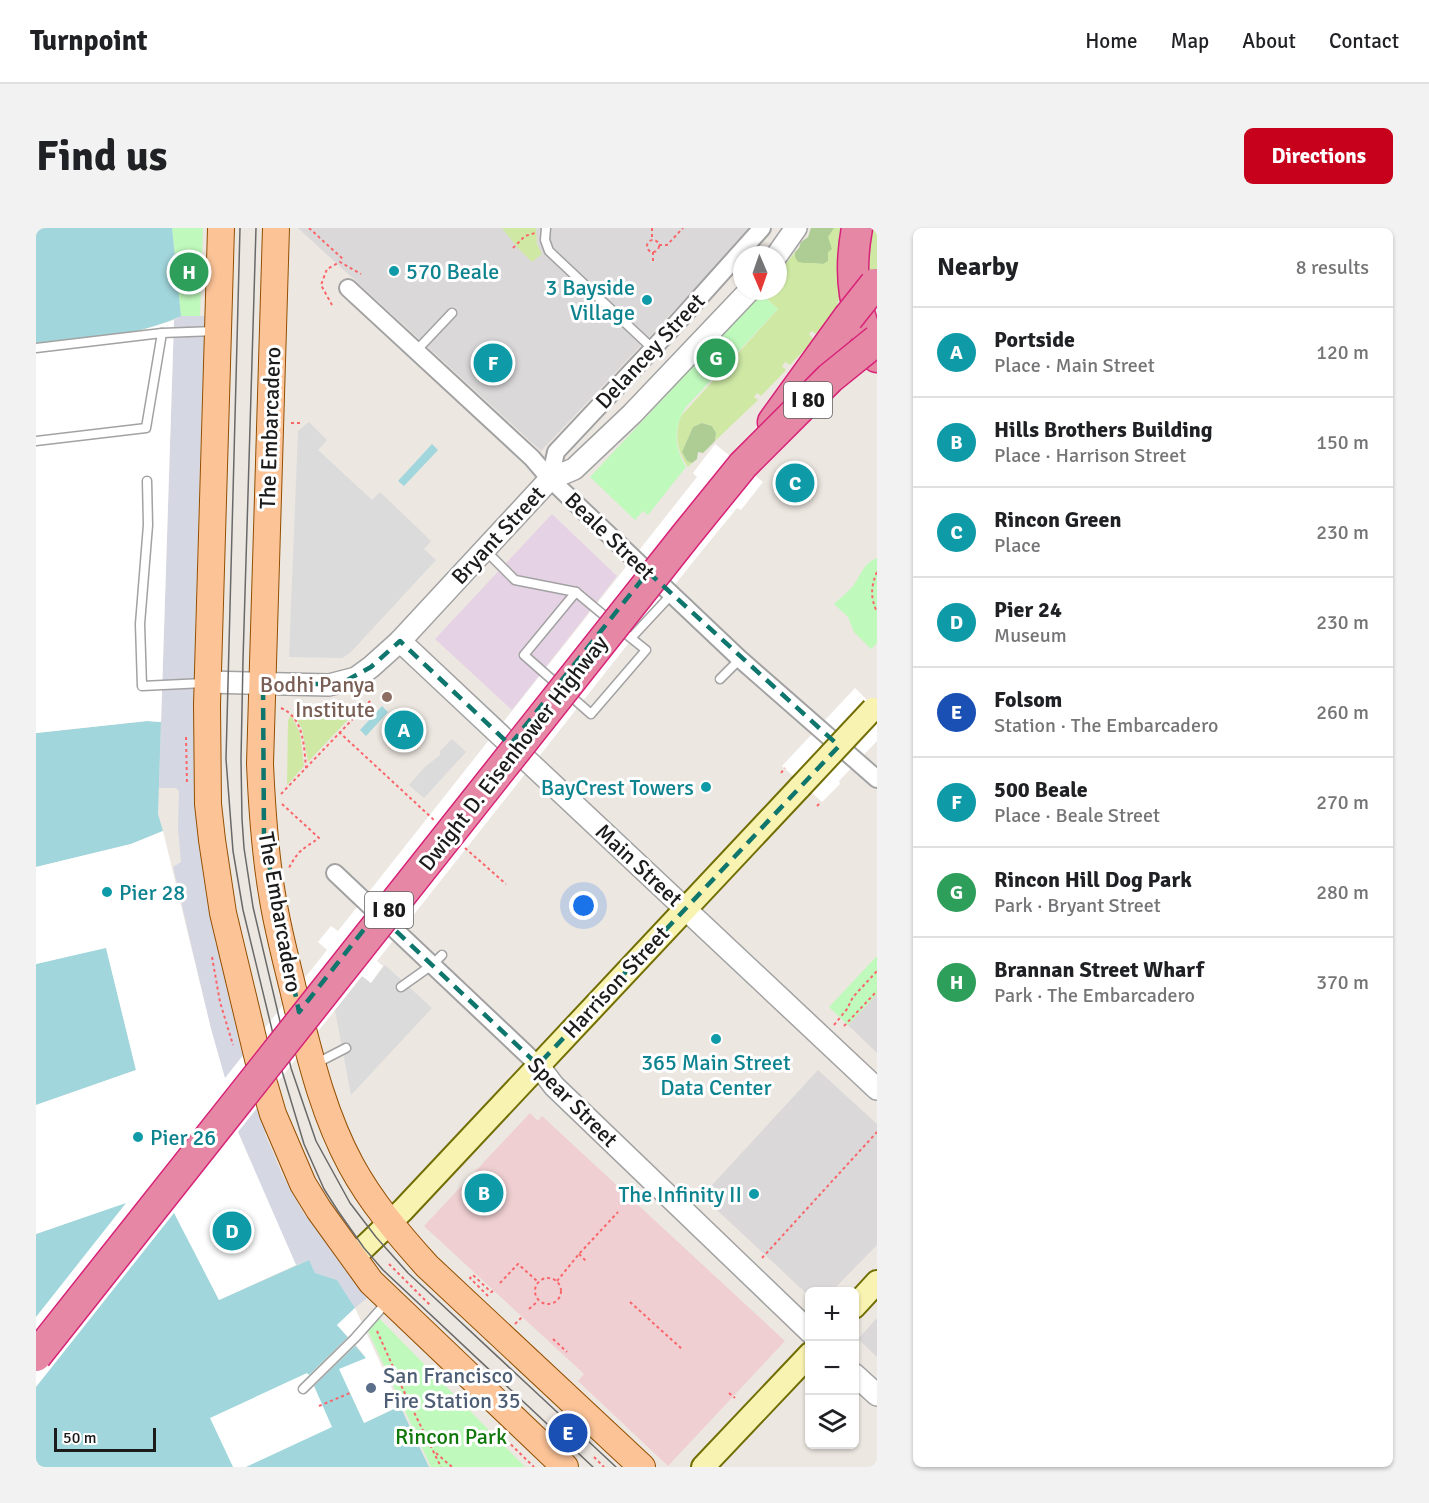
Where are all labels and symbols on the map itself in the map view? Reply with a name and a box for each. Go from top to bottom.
north arrow [733,246,787,300]
pin: H [170,250,208,294]
place label: 570 Beale [406,258,499,285]
marker: 570 Beale [387,264,401,278]
place label: 3 Bayside Village [546,274,635,326]
street label: Delancey Street [590,287,711,414]
marker: 3 Bayside Village [640,293,654,307]
pin: G [696,336,736,380]
pin: F [474,340,512,386]
street label: The Embarcadero [254,346,286,510]
road number: I 80 [784,382,832,418]
pin: C [776,460,814,506]
street label: Bryant Street [446,480,551,590]
street label: Beale Street [559,486,661,586]
street label: Dwight D. Eisenhower Highway [413,629,614,876]
place label: Bodhi Panya Institute [260,671,375,723]
marker: Bodhi Panya Institute [380,690,394,704]
pin: A [384,708,424,752]
place label: BayCrest Towers [541,774,694,801]
marker: BayCrest Towers [699,780,713,794]
street label: Main Street [590,818,688,912]
street label: The Embarcadero [253,830,307,994]
place label: Pier 28 [119,879,185,906]
marker: Pier 28 [100,885,114,899]
your location [569,891,598,920]
road number: I 80 [365,892,413,928]
street label: Harrison Street [557,920,675,1044]
marker: 365 Main Street Data Center [709,1032,723,1046]
place label: 365 Main Street Data Center [641,1049,791,1101]
street label: Spear Street [522,1051,624,1153]
place label: Pier 26 [150,1124,216,1151]
marker: Pier 26 [131,1130,145,1144]
pin: B [464,1170,504,1216]
place label: The Infinity II [618,1181,742,1208]
marker: The Infinity II [747,1187,761,1201]
pin: D [212,1208,252,1254]
place label: San Francisco Fire Station 35 [383,1362,521,1414]
marker: San Francisco Fire Station 35 [364,1381,378,1395]
pin: E [548,1410,588,1456]
park label: Rincon Park [395,1423,507,1450]
scale bar [54,1425,156,1452]

